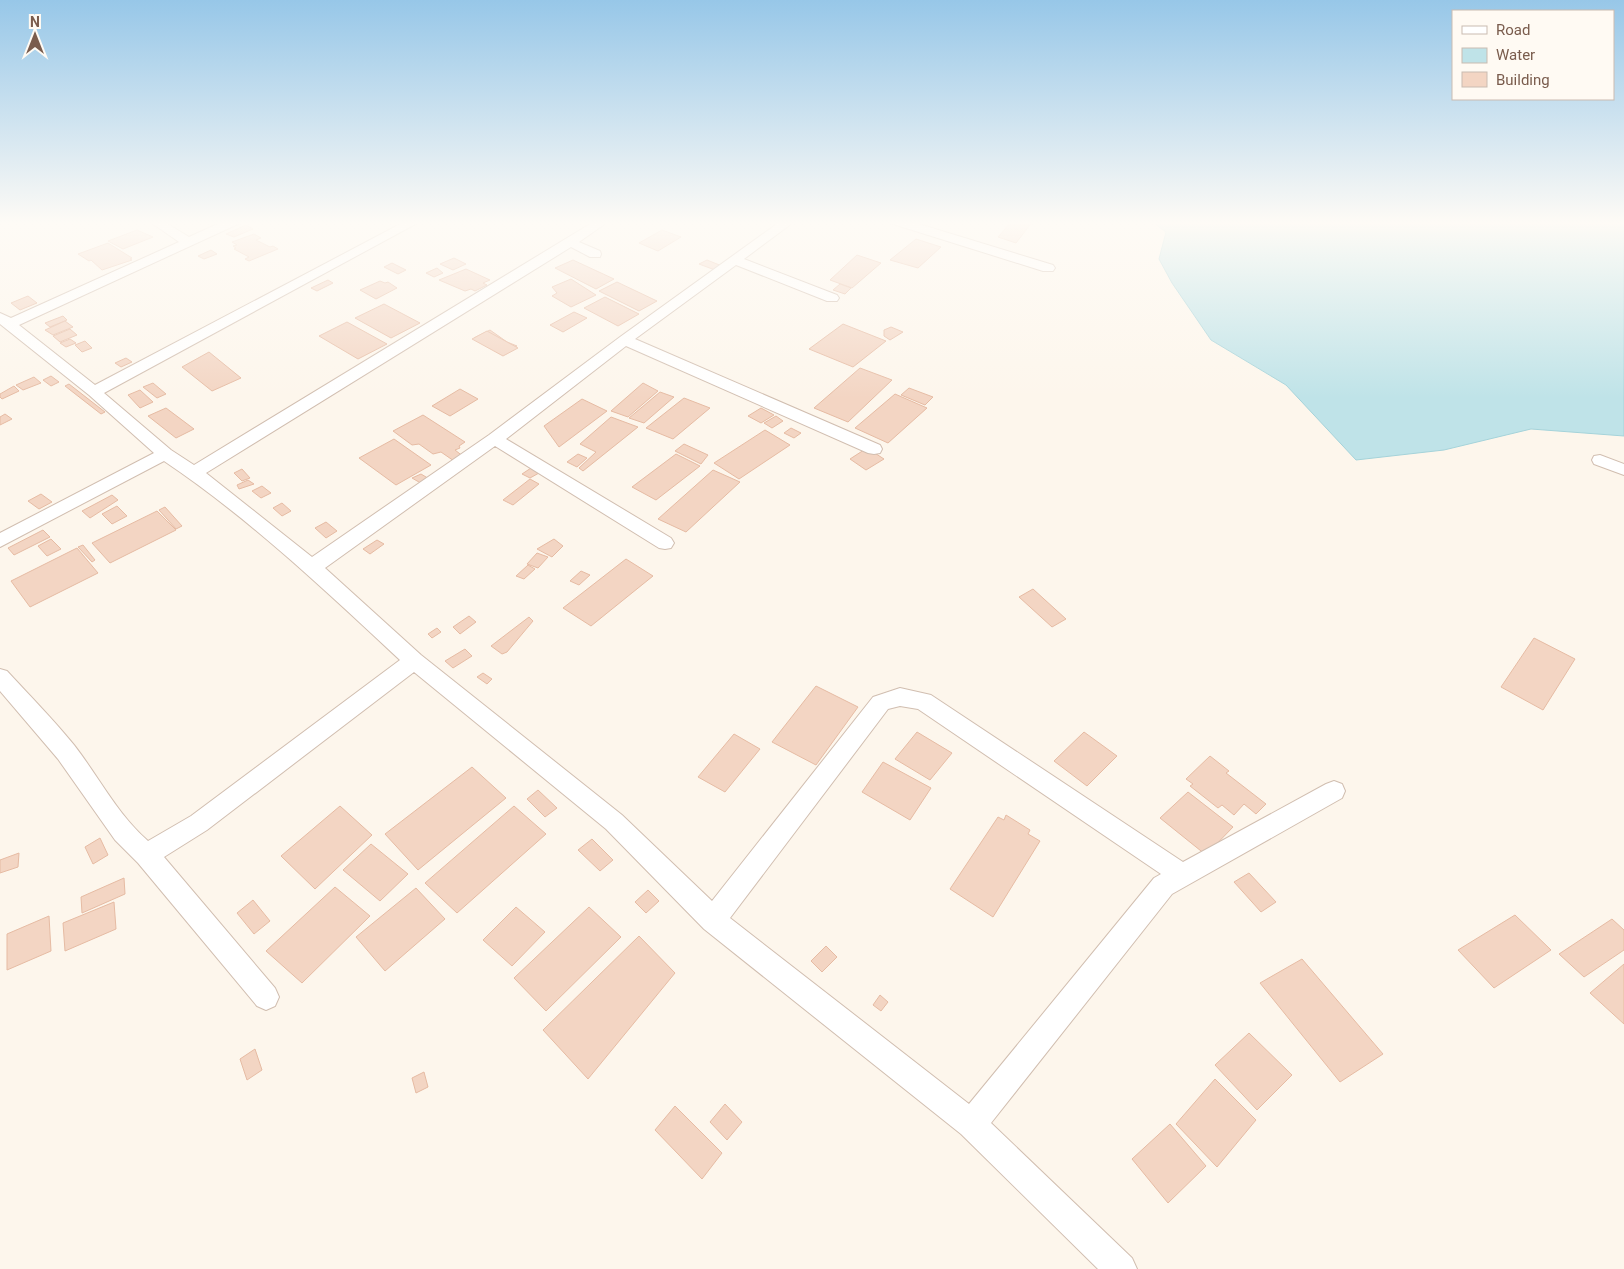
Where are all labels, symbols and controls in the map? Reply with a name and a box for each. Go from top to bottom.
north arrow [10,10,60,60]
legend [1452,10,1614,100]
text: N [30,14,40,30]
text: Road [1496,21,1530,39]
text: Water [1496,46,1535,64]
text: Building [1496,71,1550,89]

